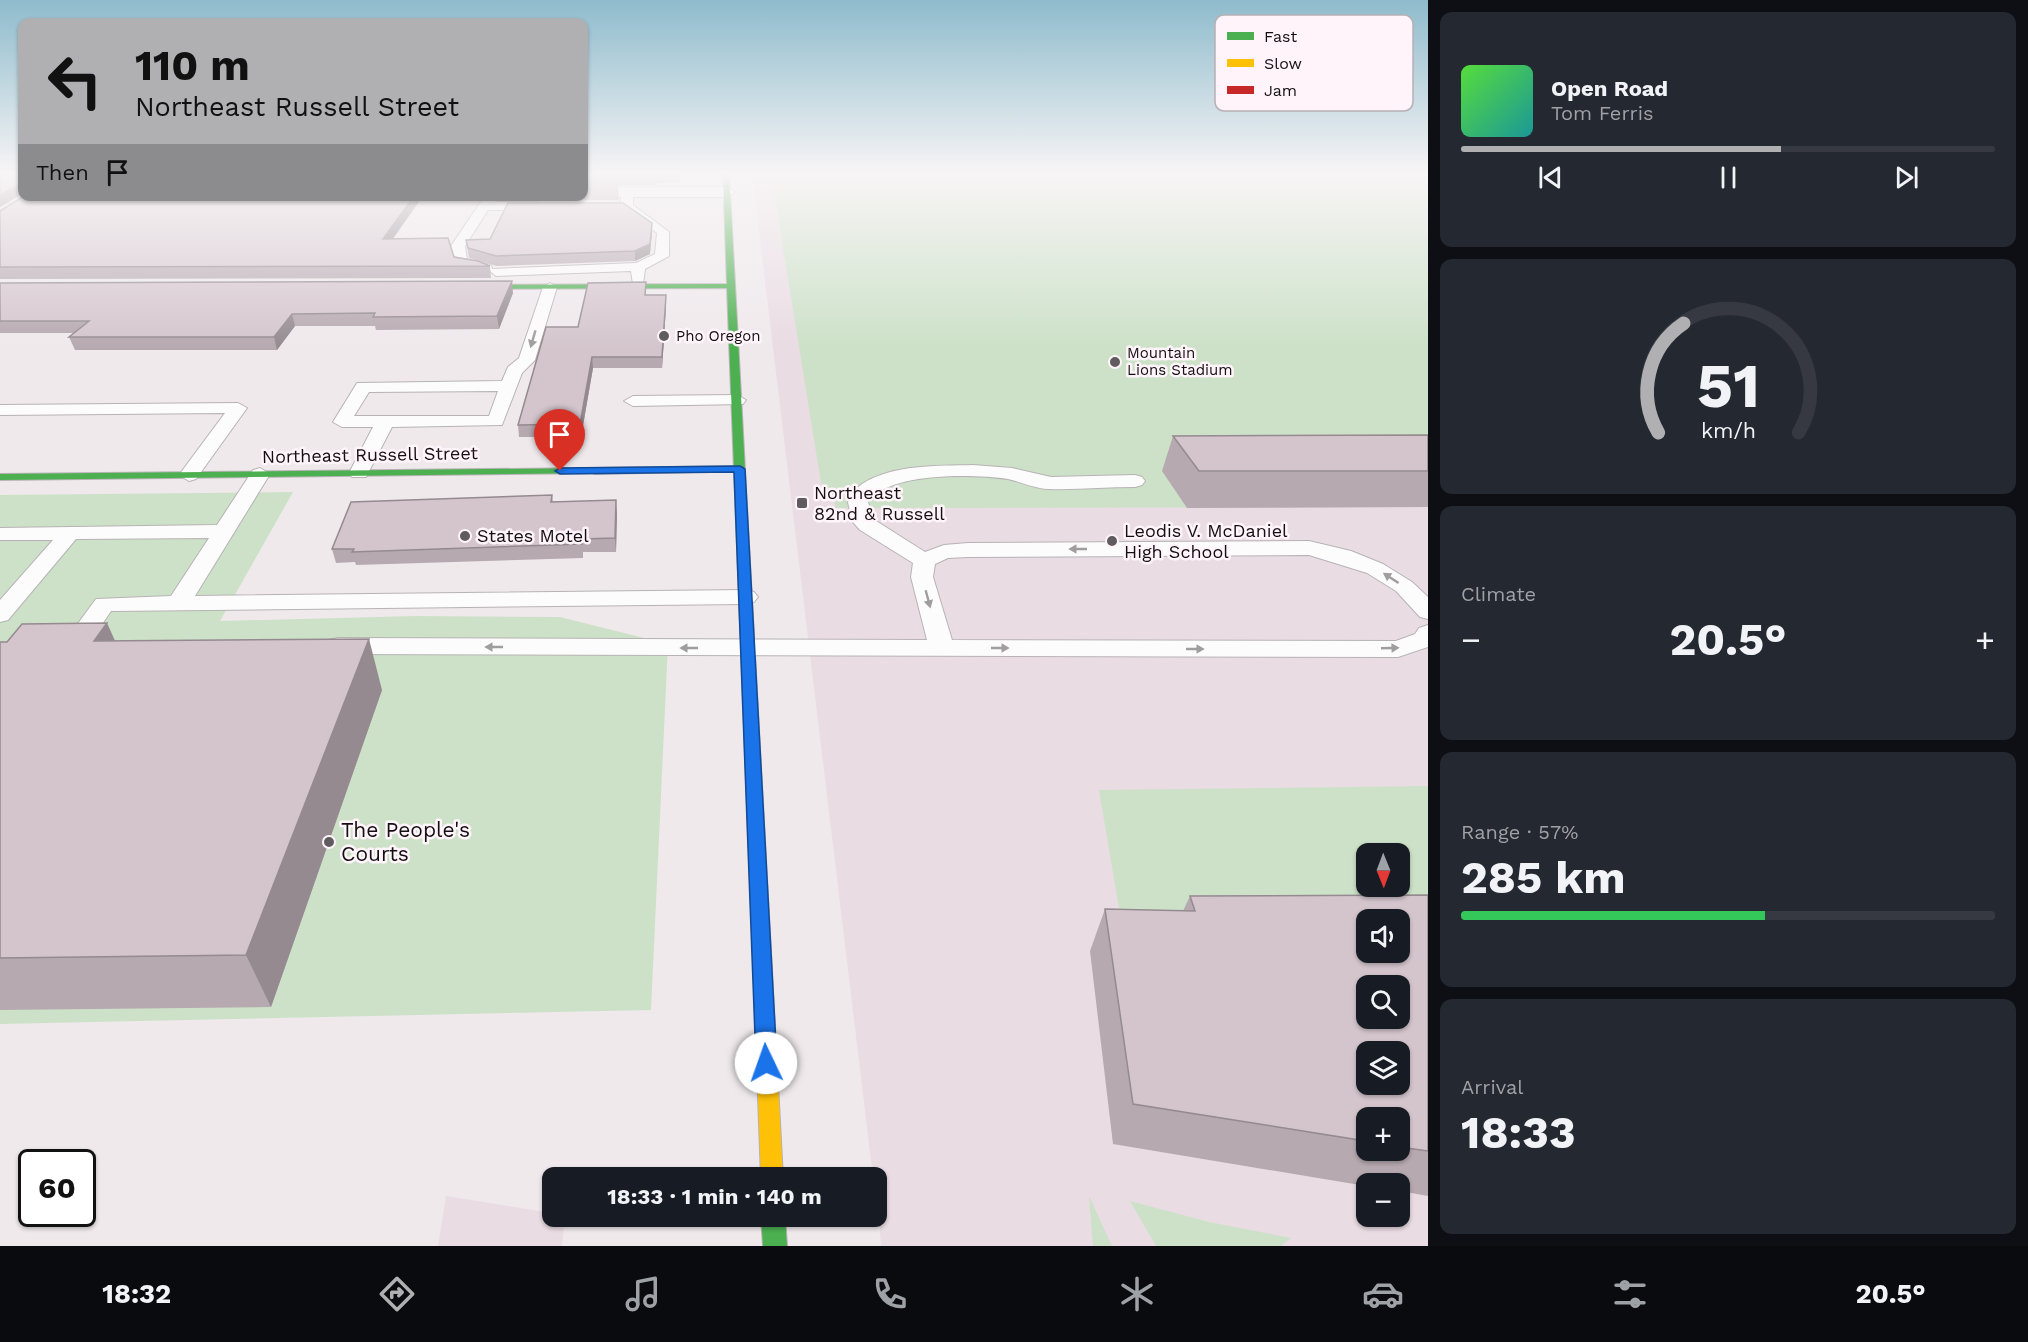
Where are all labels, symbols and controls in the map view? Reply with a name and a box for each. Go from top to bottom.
legend [1215,15,1413,111]
text: Fast [1264,27,1297,46]
text: 110 m [135,41,250,90]
icon: left [36,42,114,120]
text: Slow [1264,54,1302,73]
text: Open Road [1551,76,1668,101]
text: Jam [1264,81,1297,100]
text: Northeast Russell Street [135,91,459,123]
text: Tom Ferris [1551,101,1654,125]
icon: arrive [101,156,134,189]
text: Then [36,160,89,185]
icon: previous [1534,161,1567,194]
icon: pause [1712,161,1745,194]
icon: next [1890,161,1923,194]
place label: Pho Oregon [676,327,761,345]
marker: Pho Oregon [657,329,671,343]
one-way arrow [528,331,537,349]
place label: Mountain Lions Stadium [1127,344,1233,379]
text: 51 [1696,349,1760,422]
marker: Mountain Lions Stadium [1108,355,1122,369]
pin [534,409,585,471]
icon: arrive [543,418,576,451]
text: km/h [1700,419,1756,444]
street label: Northeast Russell Street [262,442,479,467]
place label: Northeast 82nd & Russell [814,482,945,524]
marker: Northeast 82nd & Russell [795,496,809,510]
place label: Leodis V. McDaniel High School [1124,520,1288,562]
place label: States Motel [477,525,589,546]
marker: States Motel [458,529,472,543]
marker: Leodis V. McDaniel High School [1105,534,1119,548]
one-way arrow [1068,544,1087,554]
one-way arrow [1383,572,1399,583]
text: Climate [1461,582,1536,606]
one-way arrow [924,590,933,608]
text: 20.5° [1670,613,1786,666]
text: − [1461,620,1481,659]
text: + [1975,620,1995,659]
one-way arrow [485,642,504,652]
one-way arrow [680,643,699,653]
one-way arrow [991,643,1010,653]
one-way arrow [1186,644,1205,654]
one-way arrow [1381,644,1400,653]
place label: The People's Courts [341,817,470,866]
text: Range · 57% [1461,820,1578,844]
marker: The People's Courts [322,835,336,849]
north arrow [1356,843,1410,897]
map controls [1356,843,1410,1227]
text: 285 km [1461,851,1625,904]
button: sound [1356,909,1410,963]
button: search [1356,975,1410,1029]
position arrow [734,1031,798,1095]
button: layers [1356,1041,1410,1095]
text: Arrival [1461,1075,1523,1099]
text: 18:33 [1461,1106,1576,1159]
button: + [1356,1107,1410,1161]
speed limit sign: 60 [18,1149,96,1227]
button: − [1356,1173,1410,1227]
text: 18:33 · 1 min · 140 m [607,1184,822,1209]
icon: directions [376,1273,418,1315]
icon: music [622,1273,664,1315]
icon: phone [869,1273,911,1315]
icon: climate [1116,1273,1158,1315]
icon: car [1362,1273,1404,1315]
icon: filters [1609,1273,1651,1315]
text: 18:32 [102,1278,171,1310]
text: 20.5° [1856,1278,1926,1310]

